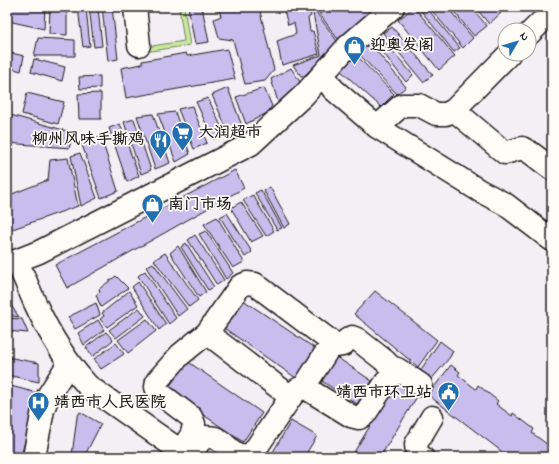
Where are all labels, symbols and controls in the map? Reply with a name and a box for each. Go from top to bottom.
north arrow [497,22,537,62]
text: N [515,29,533,44]
shop icon: 迎奥发阁 [341,33,367,66]
place label: 迎奥发阁 [370,34,434,58]
supermarket icon: 大润超市 [170,120,196,153]
place label: 大润超市 [198,121,262,145]
restaurant icon: 柳州风味手撕鸡 [147,127,173,160]
place label: 柳州风味手撕鸡 [32,128,144,152]
shop icon: 南门市场 [140,192,166,225]
place label: 南门市场 [168,193,232,217]
public building icon: 靖西市环卫站 [435,380,461,413]
place label: 靖西市环卫站 [336,381,432,405]
hospital icon: 靖西市人民医院 [26,390,52,423]
place label: 靖西市人民医院 [54,391,166,415]

